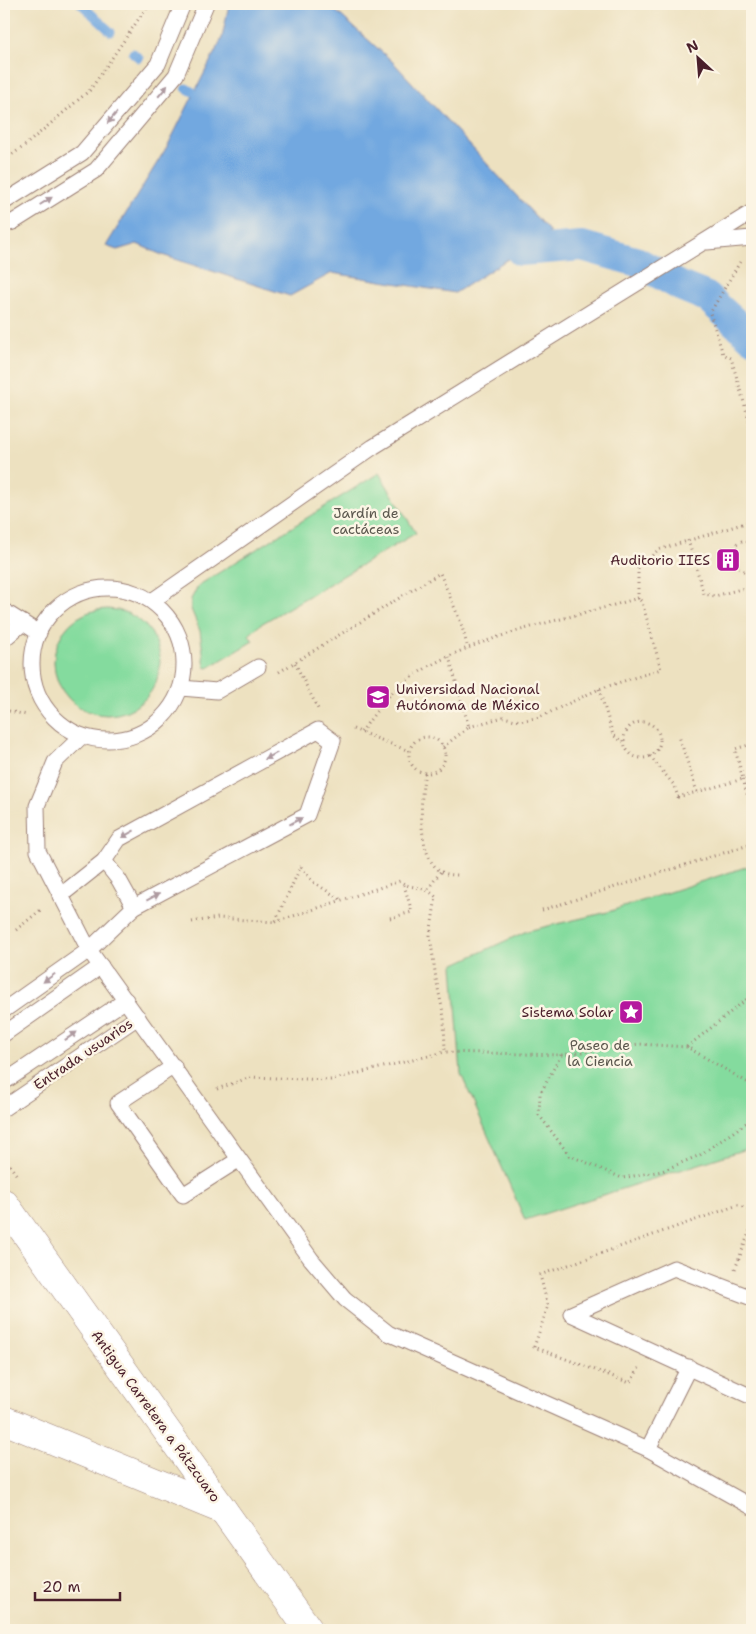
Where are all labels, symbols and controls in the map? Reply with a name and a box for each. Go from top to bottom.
north arrow [674,32,724,82]
text: N [683,36,701,57]
one-way arrow [157,85,169,97]
one-way arrow [107,112,118,124]
one-way arrow [39,196,53,206]
park label: Jardín de cactáceas [333,504,399,538]
building icon: Auditorio IIES [715,547,741,573]
place label: Auditorio IIES [610,551,710,569]
place label: Universidad Nacional Autónoma de México [396,680,540,714]
school or university icon: Universidad Nacional Autónoma de México [365,684,391,710]
one-way arrow [264,752,278,760]
one-way arrow [289,817,304,825]
one-way arrow [122,829,135,838]
one-way arrow [146,892,159,901]
one-way arrow [43,973,56,983]
place icon: Sistema Solar [618,999,644,1025]
place label: Sistema Solar [522,1003,614,1021]
street label: Entrada usuarios [30,1014,136,1094]
one-way arrow [65,1032,78,1041]
park label: Paseo de la Ciencia [567,1036,633,1070]
street label: Antigua Carretera a Pátzcuaro [88,1326,224,1506]
scale bar [35,1569,120,1601]
text: 20 m [42,1577,81,1597]

